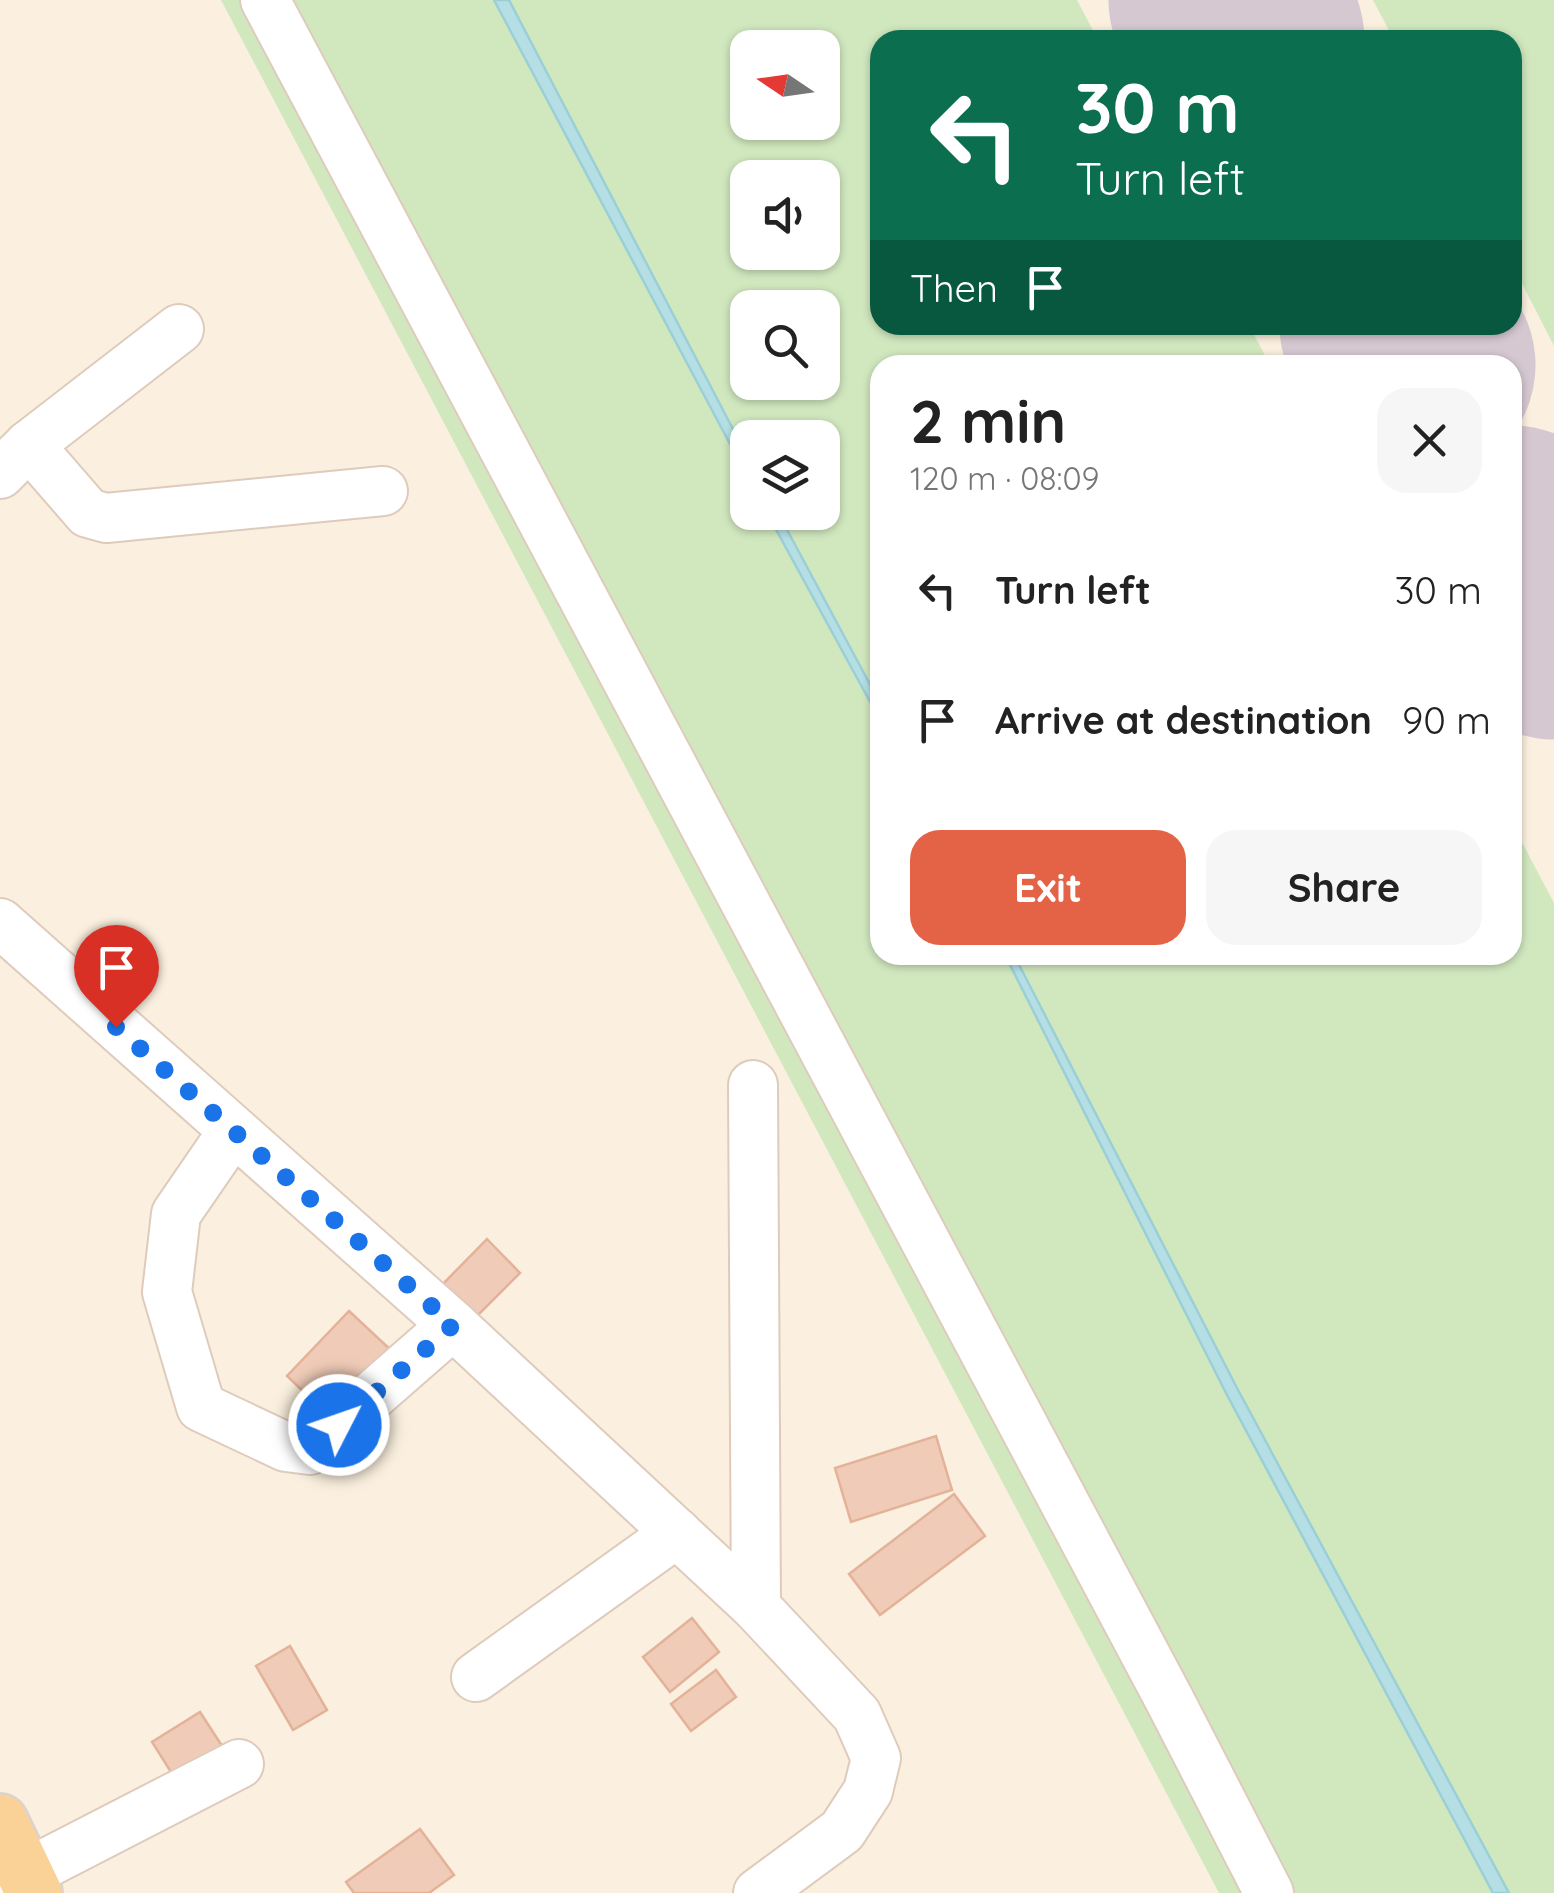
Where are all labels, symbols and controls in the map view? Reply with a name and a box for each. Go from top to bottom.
north arrow [730,30,840,140]
map controls [730,30,840,530]
text: 30 m [1075,63,1240,151]
icon: left [910,70,1040,200]
text: Turn left [1075,150,1245,206]
button: sound [730,160,840,270]
icon: arrive [1018,260,1073,315]
text: Then [910,264,998,312]
button: search [730,290,840,400]
text: 2 min [910,383,1066,458]
button: close [1377,388,1482,493]
button: layers [730,420,840,530]
text: 120 m · 08:09 [910,458,1099,498]
icon: left [910,563,965,618]
text: Turn left [995,566,1151,614]
text: 30 m [1394,566,1482,614]
icon: arrive [910,693,965,748]
text: Arrive at destination [995,696,1372,744]
text: 90 m [1402,696,1491,744]
button: Exit [910,830,1186,945]
button: Share [1206,830,1482,945]
pin [74,925,159,1028]
icon: arrive [89,940,144,995]
position arrow [287,1373,391,1477]

